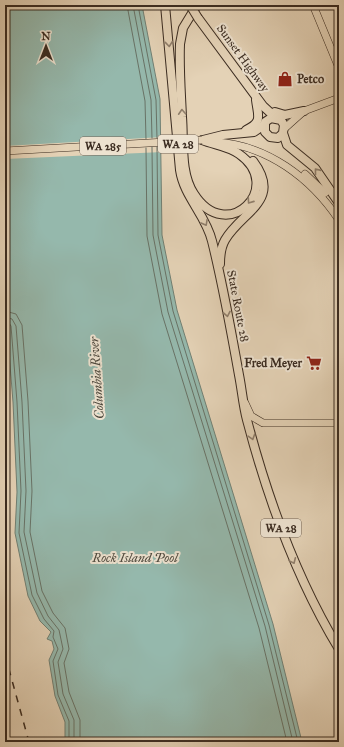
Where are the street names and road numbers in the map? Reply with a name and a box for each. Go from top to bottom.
street label: Sunset Highway [213,21,272,95]
road number: WA 28 [158,135,198,153]
road number: WA 285 [80,137,126,155]
street label: State Route 28 [224,269,252,343]
road number: WA 28 [261,519,301,537]

